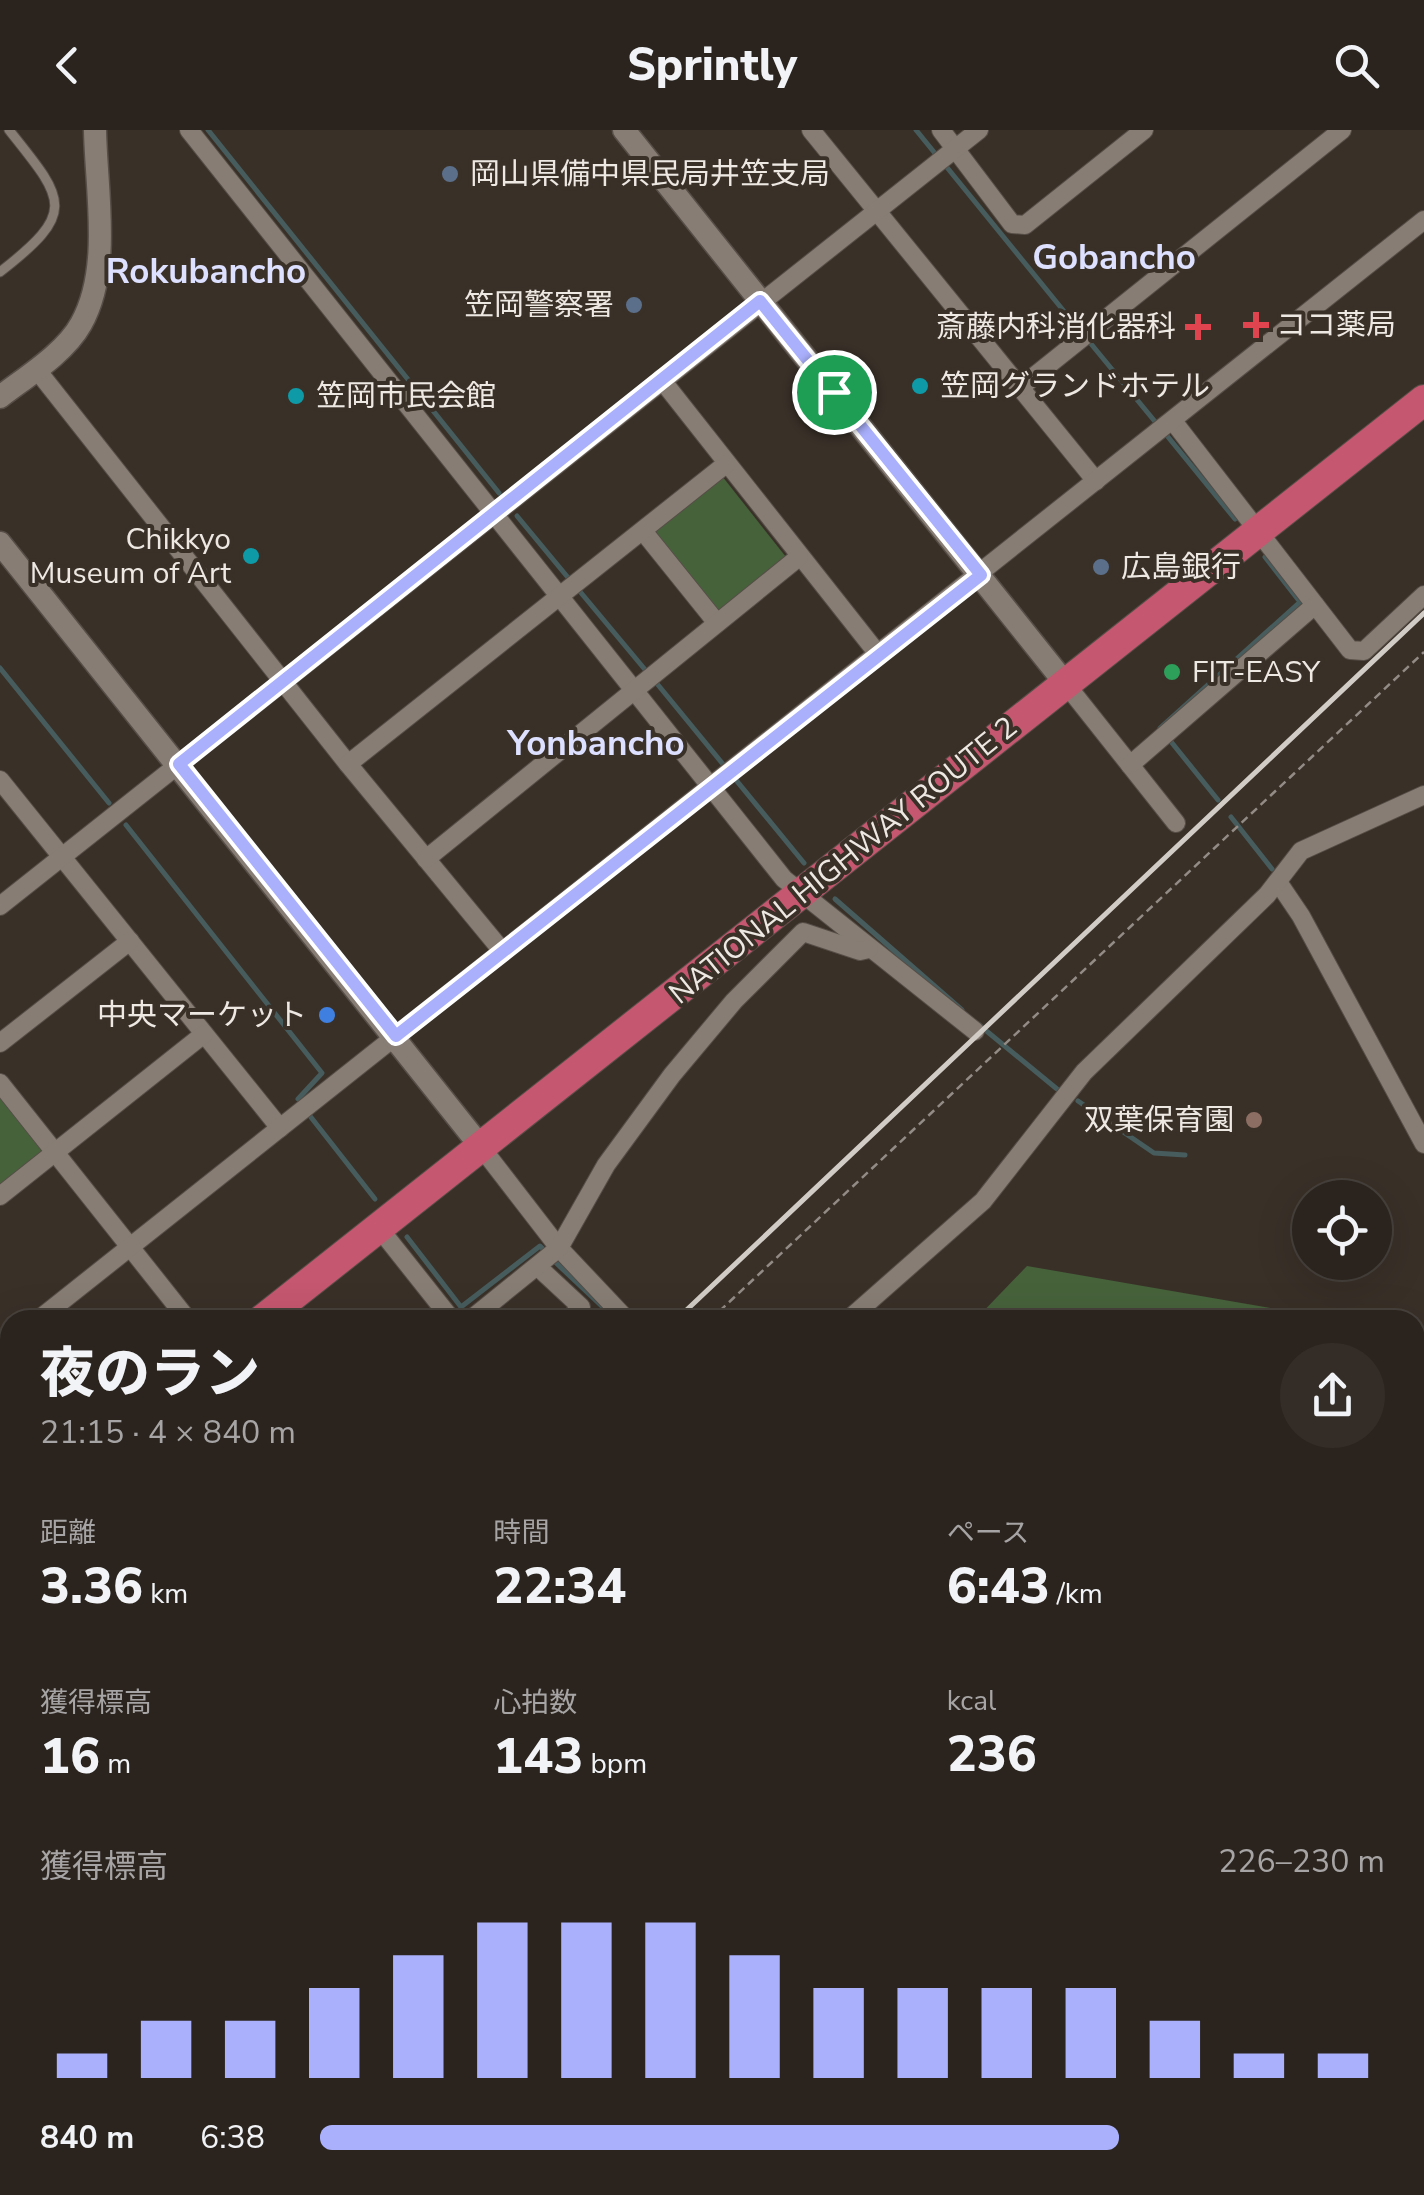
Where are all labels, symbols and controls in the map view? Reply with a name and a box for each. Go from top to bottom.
text: Sprintly [627,35,797,96]
icon: back [40,38,95,93]
icon: search [1329,38,1384,93]
place label: 岡山県備中県民局井笠支局 [470,154,830,195]
marker: 岡山県備中県民局井笠支局 [439,163,461,185]
district label: Gobancho [1032,234,1196,281]
district label: Rokubancho [106,248,306,295]
place label: 笠岡警察署 [464,285,614,326]
marker: 笠岡警察署 [623,294,645,316]
place label: ココ薬局 [1276,305,1396,346]
place label: 斎藤内科消化器科 [936,307,1176,348]
marker: 斎藤内科消化器科 [1185,314,1211,340]
marker: ココ薬局 [1245,314,1267,336]
pin [792,350,877,435]
icon: arrive [807,365,862,420]
place label: 笠岡グランドホテル [940,366,1210,407]
marker: 笠岡グランドホテル [909,375,931,397]
place label: 笠岡市民会館 [316,376,496,417]
marker: 笠岡市民会館 [285,385,307,407]
place label: Chikkyo Museum of Art [30,519,231,594]
marker: Chikkyo Museum of Art [240,545,262,567]
place label: 広島銀行 [1121,547,1241,588]
marker: 広島銀行 [1090,556,1112,578]
place label: FIT-EASY [1192,652,1321,693]
marker: FIT-EASY [1161,661,1183,683]
street label: NATIONAL HIGHWAY ROUTE 2 [661,707,1026,1014]
district label: Yonbancho [506,720,685,767]
place label: 中央マーケット [97,995,307,1036]
marker: 中央マーケット [316,1004,338,1026]
place label: 双葉保育園 [1084,1100,1234,1141]
marker: 双葉保育園 [1243,1109,1265,1131]
map controls [1292,1180,1392,1280]
button: locate [1292,1180,1392,1280]
text: 夜のラン [40,1336,260,1411]
button: share [1280,1343,1385,1448]
text: 21:15 · 4 × 840 m [40,1411,296,1454]
text: 距離 [40,1514,96,1552]
text: 時間 [493,1514,549,1552]
text: ペース [947,1514,1029,1552]
text: 3.36 [40,1552,143,1621]
text: 22:34 [493,1552,626,1621]
text: 6:43 [947,1552,1050,1621]
text: km [143,1575,188,1613]
text: /km [1050,1575,1103,1613]
text: kcal [947,1682,996,1720]
text: 獲得標高 [40,1684,152,1722]
text: 心拍数 [493,1684,577,1722]
text: 236 [947,1720,1037,1789]
text: 16 [40,1722,100,1791]
text: 143 [493,1722,583,1791]
text: m [100,1745,131,1783]
text: bpm [583,1745,647,1783]
text: 226–230 m [1218,1840,1385,1883]
text: 獲得標高 [40,1845,168,1888]
text: 840 m [40,2116,134,2159]
text: 6:38 [200,2116,265,2159]

